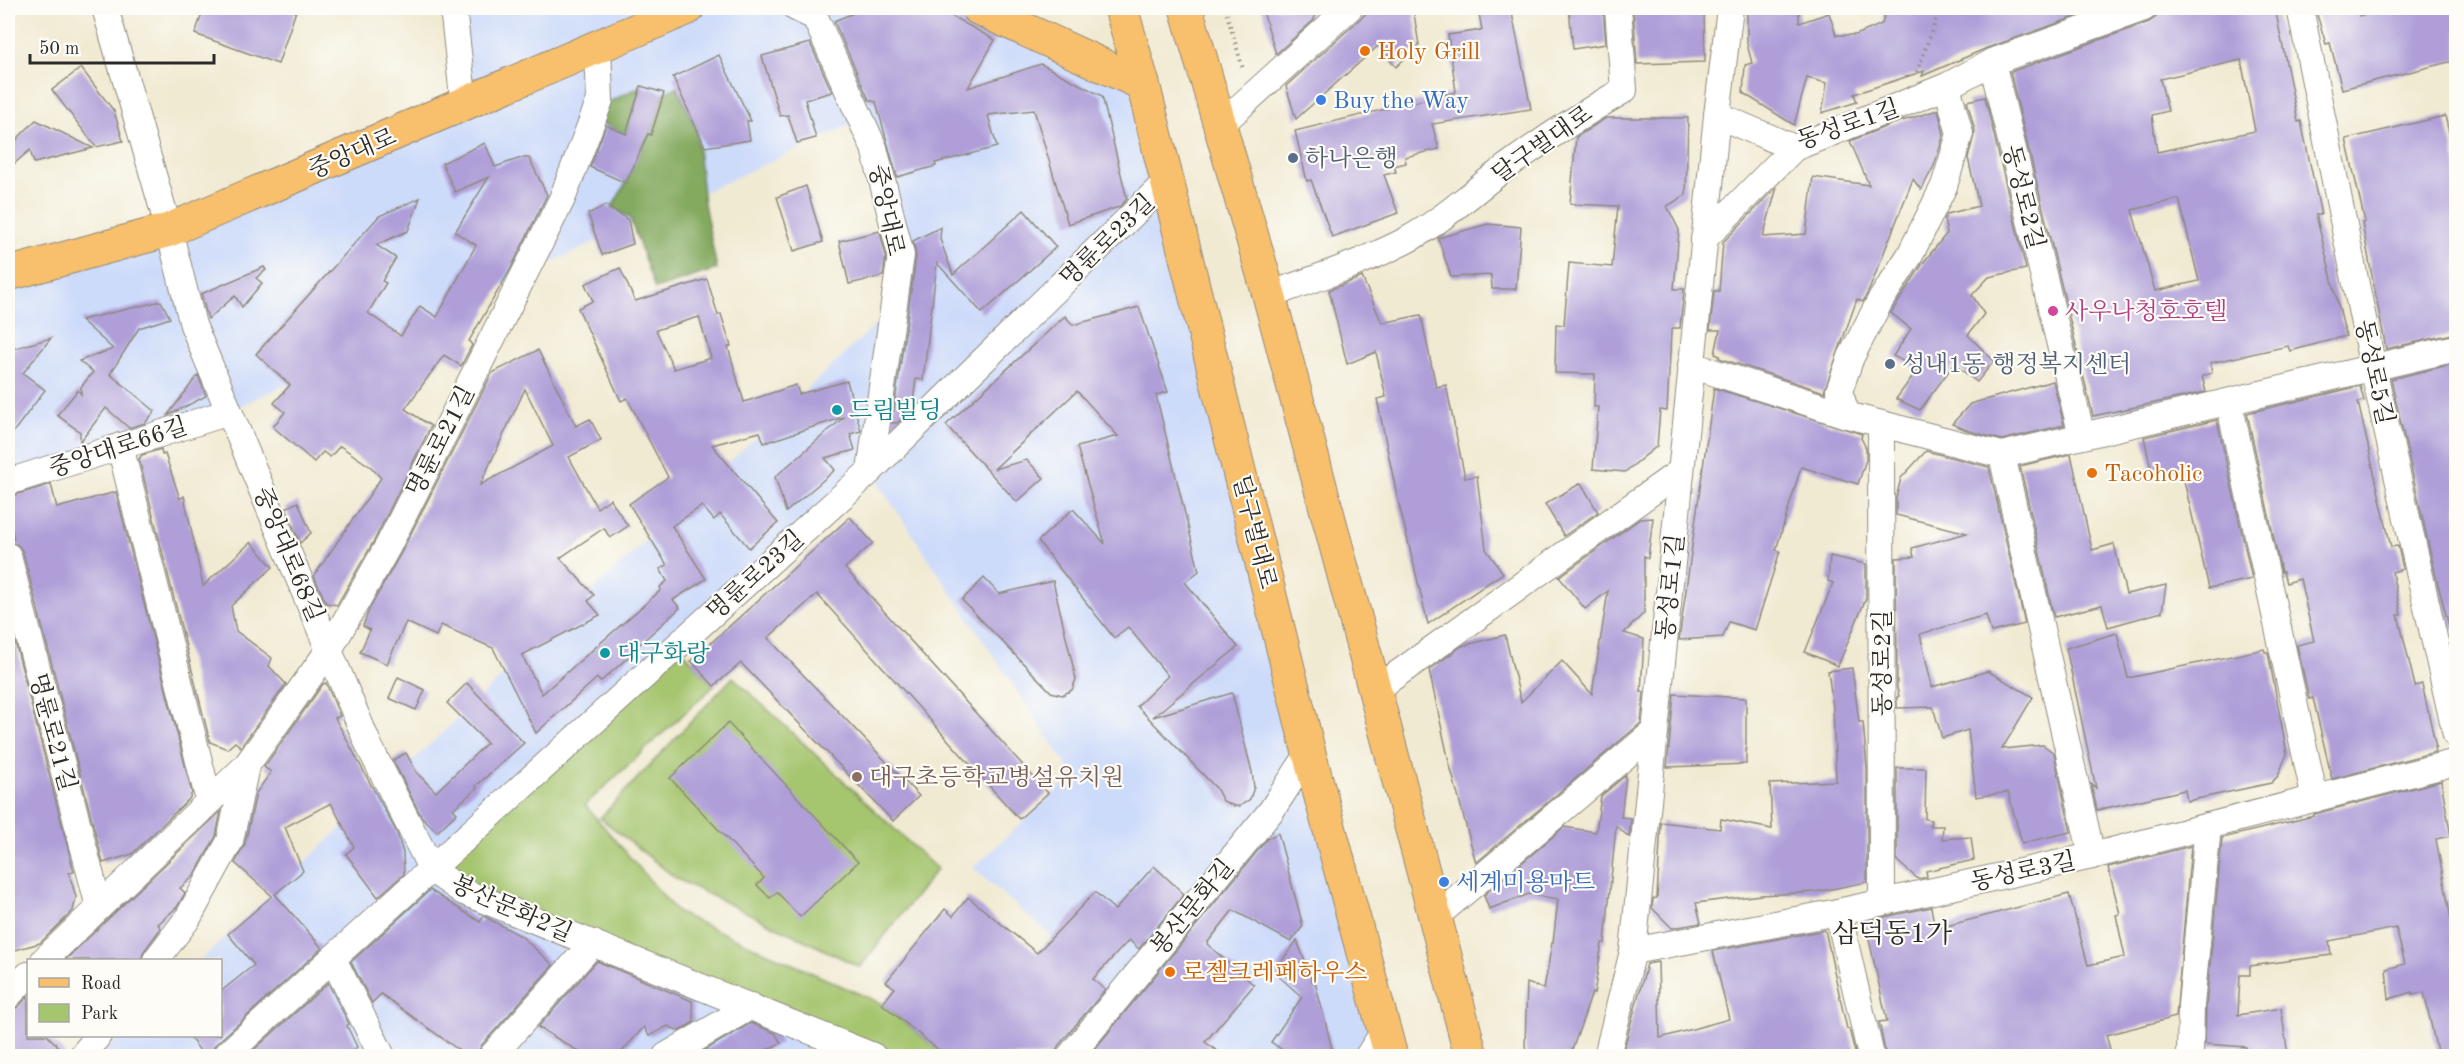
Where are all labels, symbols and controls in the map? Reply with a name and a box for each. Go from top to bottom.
scale bar [30,27,214,65]
text: 50 m [39,40,79,58]
place label: Holy Grill [1377,41,1480,65]
marker: Holy Grill [1358,44,1372,58]
place label: Buy the Way [1333,90,1469,114]
marker: Buy the Way [1314,93,1328,107]
street label: 동성로1길 [1794,95,1903,155]
street label: 달구벌대로 [1488,101,1598,189]
street label: 중앙대로 [305,124,400,184]
street label: 동성로2길 [1998,142,2049,252]
place label: 하나은행 [1305,146,1398,172]
marker: 하나은행 [1286,151,1300,165]
street label: 중앙대로 [864,162,908,258]
street label: 명륜로23길 [1055,189,1160,292]
place label: 사우나청호호텔 [2065,299,2227,325]
marker: 사우나청호호텔 [2046,304,2060,318]
street label: 동성로5길 [2350,317,2398,427]
place label: 성내1동 행정복지센터 [1902,350,2131,378]
marker: 성내1동 행정복지센터 [1883,357,1897,371]
street label: 명륜로21길 [402,382,480,501]
place label: 드림빌딩 [849,398,942,424]
marker: 드림빌딩 [830,403,844,417]
street label: 중앙대로66길 [46,413,191,483]
place label: Tacoholic [2104,463,2203,487]
marker: Tacoholic [2085,466,2099,480]
street label: 달구벌대로 [1227,473,1281,592]
street label: 중앙대로68길 [248,483,328,626]
street label: 명륜로23길 [702,526,809,626]
street label: 동성로1길 [1652,533,1689,641]
street label: 동성로2길 [1870,610,1896,716]
place label: 대구화랑 [617,641,711,667]
marker: 대구화랑 [598,646,612,660]
street label: 명륜로21길 [24,671,80,794]
place label: 대구초등학교병설유치원 [869,765,1124,791]
marker: 대구초등학교병설유치원 [850,770,864,784]
street label: 동성로3길 [1968,848,2078,896]
street label: 봉산문화길 [1145,854,1239,961]
street label: 봉산문화2길 [447,870,577,947]
place label: 세계미용마트 [1456,870,1595,896]
marker: 세계미용마트 [1437,875,1451,889]
district label: 삼덕동1가 [1832,919,1952,948]
legend [27,959,222,1037]
place label: 로젤크레페하우스 [1182,960,1367,986]
marker: 로젤크레페하우스 [1163,965,1177,979]
text: Road [81,975,121,993]
text: Park [81,1005,118,1023]

